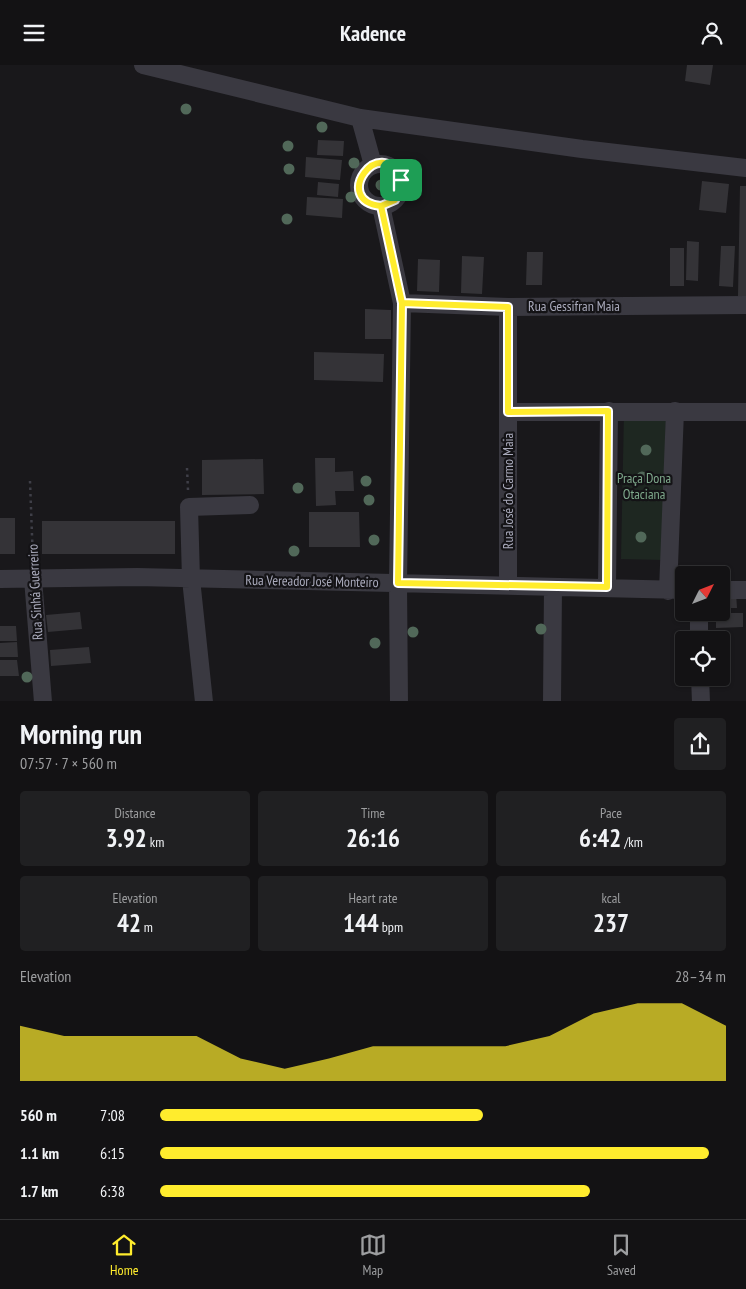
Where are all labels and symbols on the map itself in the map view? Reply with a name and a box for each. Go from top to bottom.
pin [380,159,422,201]
street label: Rua Gessifran Maia [528,297,620,315]
street label: Rua José do Carmo Maia [499,433,517,549]
park label: Praça Dona Otaciana [617,469,671,503]
street label: Rua Sinhá Guerreiro [23,543,47,641]
north arrow [675,566,730,621]
street label: Rua Vereador José Monteiro [245,571,379,591]

